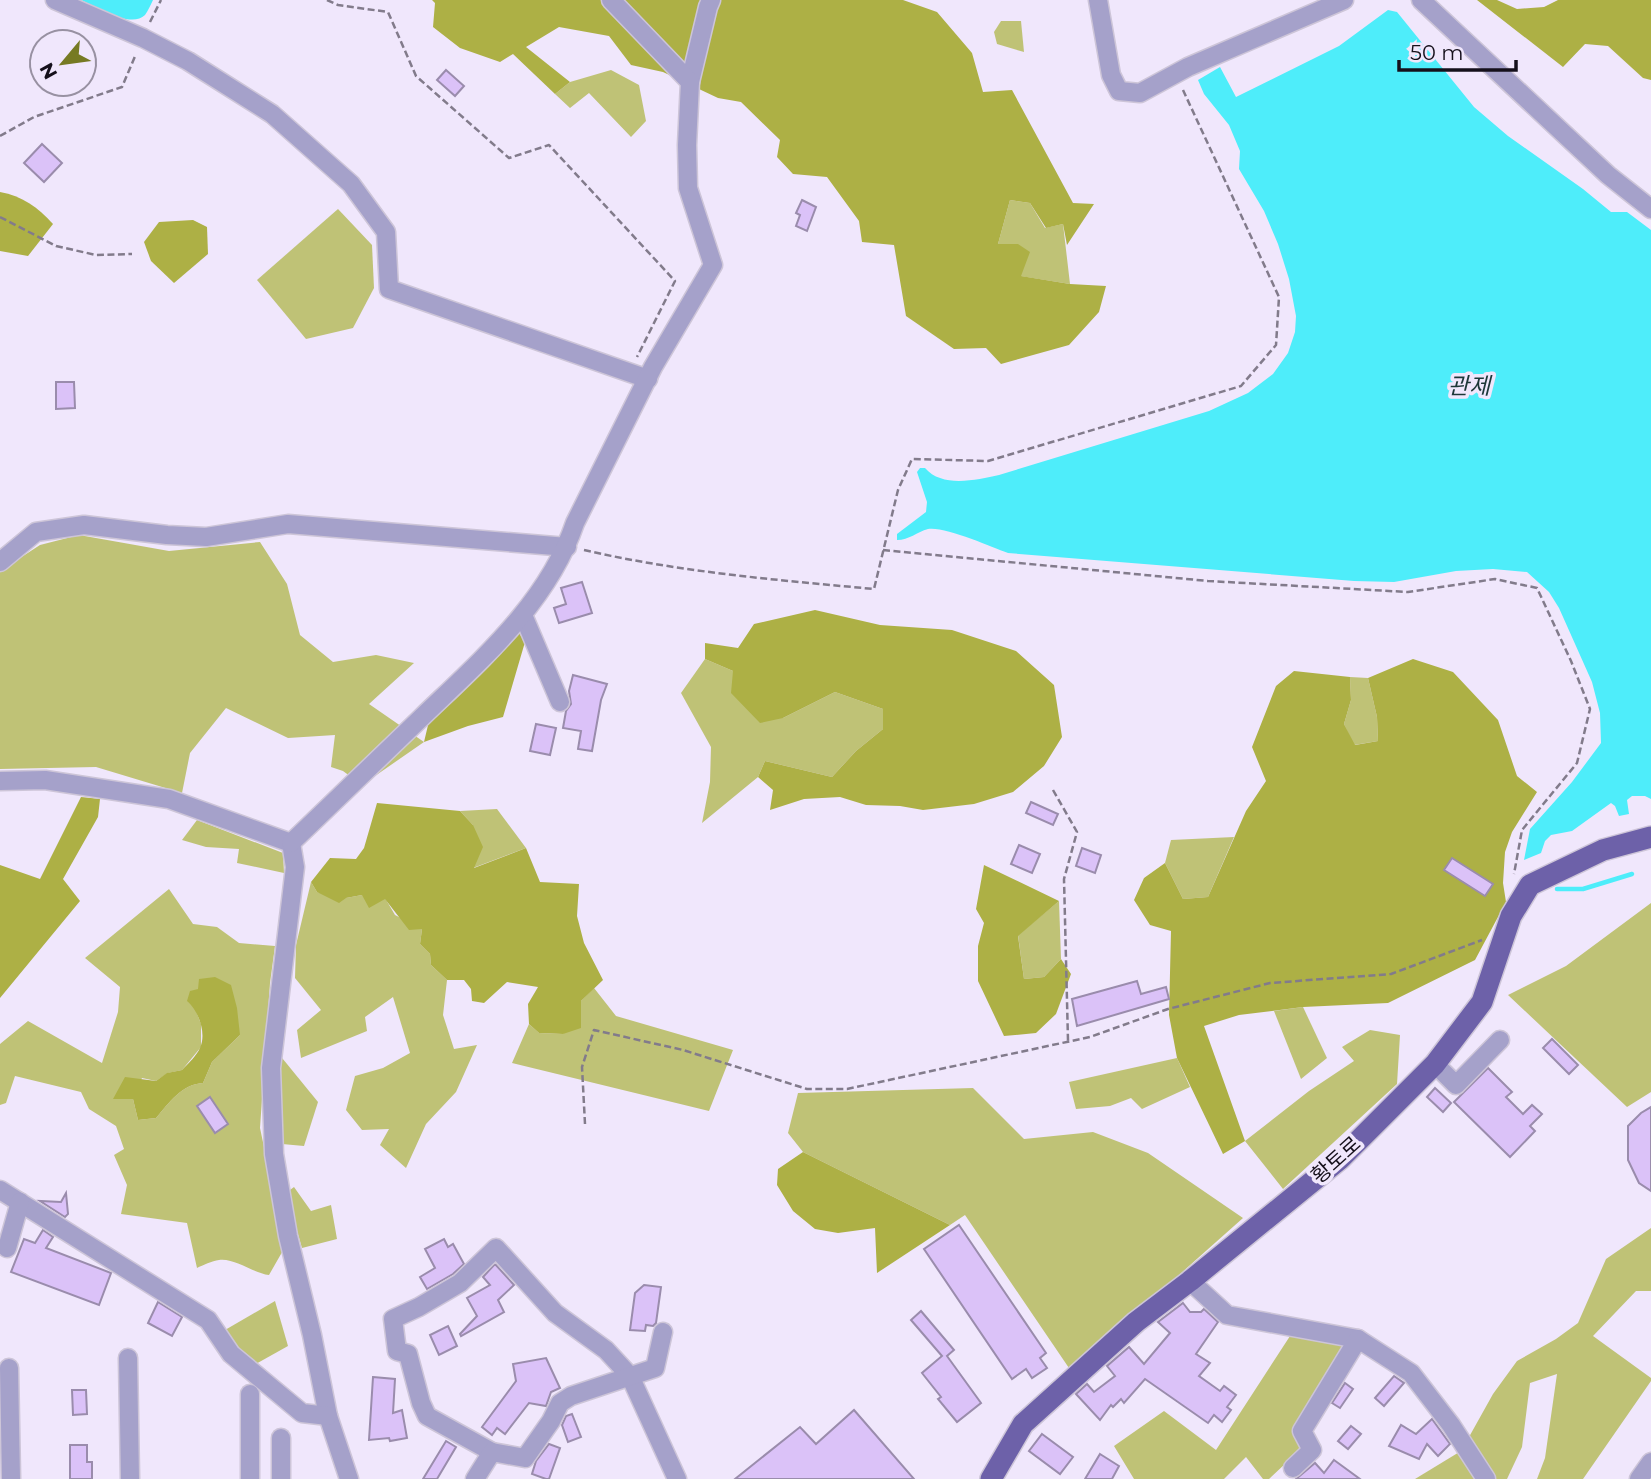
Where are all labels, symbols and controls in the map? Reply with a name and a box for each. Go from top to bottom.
north arrow [28,28,98,98]
scale bar [1399,28,1516,72]
text: 50 m [1410,40,1464,65]
text: N [35,59,62,83]
water label: 관제 [1448,372,1493,400]
street label: 황토로 [1306,1131,1366,1188]

